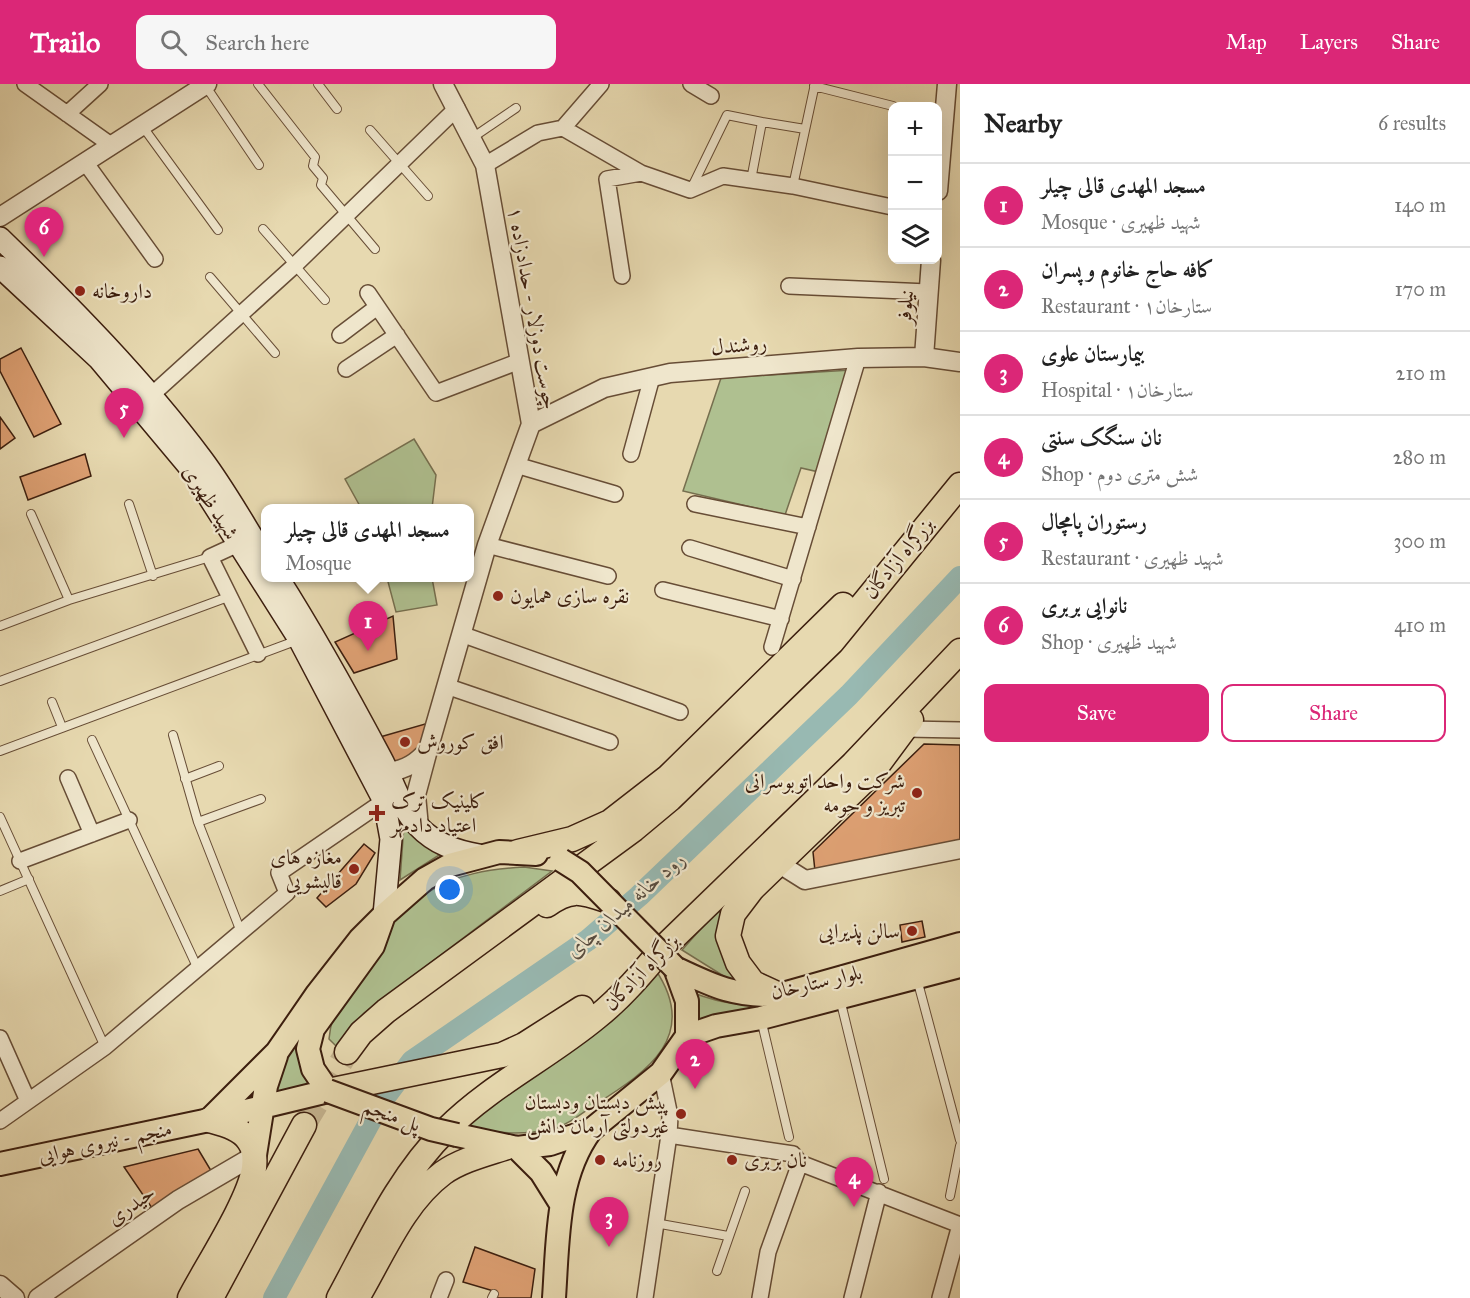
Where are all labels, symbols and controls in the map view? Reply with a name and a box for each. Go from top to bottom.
search box [136,15,556,69]
text: Trailo [30,25,100,60]
icon: search [157,26,190,59]
text: Search here [205,29,309,56]
text: Map [1226,29,1267,55]
text: Layers [1300,29,1358,55]
text: Share [1391,29,1440,55]
map controls [888,102,942,264]
button: + [888,102,942,156]
text: Nearby [984,107,1062,139]
text: 6 results [1378,111,1446,135]
button: − [888,156,942,210]
text: مسجد المهدی قالی چیلر [1041,172,1206,199]
text: 1 [1000,193,1007,217]
text: 140 m [1394,193,1446,217]
street label: چوست دوزلار - حدادزاده ۱ [501,205,564,412]
pin: 6 [24,208,63,257]
button: layers [888,210,942,264]
text: Mosque · شهید ظهیری [1041,210,1201,234]
text: کافه حاج‌ خانوم‌ و پسران [1041,256,1214,283]
text: 2 [999,277,1008,301]
text: 170 m [1395,277,1446,301]
place label: داروخانه [92,278,152,304]
marker: داروخانه [73,284,87,298]
street label: نیلوفر [891,289,919,327]
text: Restaurant · ستارخان۱ [1041,294,1212,318]
street label: روشندل [710,330,768,360]
text: بیمارستان علوی [1041,340,1144,367]
text: 3 [1000,361,1008,385]
text: 210 m [1396,361,1446,385]
text: Hospital · ستارخان۱ [1041,378,1194,402]
pin: 5 [104,388,144,438]
text: نان سنگک سنتی [1041,424,1162,451]
text: 4 [998,445,1009,469]
text: 280 m [1393,445,1446,469]
street label: شهید ظهیری [176,460,245,545]
text: Shop · شش متری دوم [1041,462,1198,486]
popup [261,504,474,582]
text: رستوران پامچال [1041,508,1147,535]
street label: بزرگراه آزادگان [856,511,939,604]
text: مسجد المهدی قالی چیلر [285,516,450,543]
text: 5 [999,529,1008,553]
text: 300 m [1394,529,1446,553]
text: Restaurant · شهید ظهیری [1041,546,1224,570]
text: Mosque [285,551,352,575]
place label: نقره سازی همایون [510,583,629,609]
marker: نقره سازی همایون [491,589,505,603]
text: نانوایی بربری [1041,592,1128,619]
pin: 1 [348,602,388,651]
text: 6 [998,613,1009,637]
text: 410 m [1394,613,1446,637]
text: Shop · شهید ظهیری [1041,630,1177,654]
button: Save [984,684,1209,742]
button: Share [1221,684,1446,742]
place label: افق کوروش [417,729,504,755]
marker: افق کوروش [398,735,412,749]
place label: شرکت واحد اتوبوسرانی تبریز و حومه [745,768,906,818]
marker: شرکت واحد اتوبوسرانی تبریز و حومه [910,786,924,800]
place label: کلینیک ترک اعتیاد دادمهر [389,788,486,839]
marker: کلینیک ترک اعتیاد دادمهر [368,804,386,822]
place label: مغازه های قالیشویی [270,844,342,895]
water label: رود خانه میدان چای [560,845,692,965]
marker: مغازه های قالیشویی [347,862,361,876]
your location [435,875,464,904]
place label: سالن پذیرایی [819,918,900,946]
marker: سالن پذیرایی [905,924,919,938]
street label: بزرگراه آزادگان [597,927,685,1016]
street label: بلوار ستارخان [768,959,864,1005]
pin: 2 [676,1040,714,1089]
place label: پیش دبستان ودبستان غیردولتی آرمان دانش [525,1089,669,1141]
street label: پل منجم [357,1093,425,1144]
marker: پیش دبستان ودبستان غیردولتی آرمان دانش [674,1107,688,1121]
street label: منجم - نیروی هوایی [36,1115,176,1176]
place label: روزنامه [612,1147,662,1173]
place label: نان بربری [744,1147,807,1173]
marker: روزنامه [593,1153,607,1167]
marker: نان بربری [725,1153,739,1167]
pin: 4 [834,1158,874,1207]
street label: حیدری [102,1179,160,1231]
pin: 3 [590,1198,628,1247]

